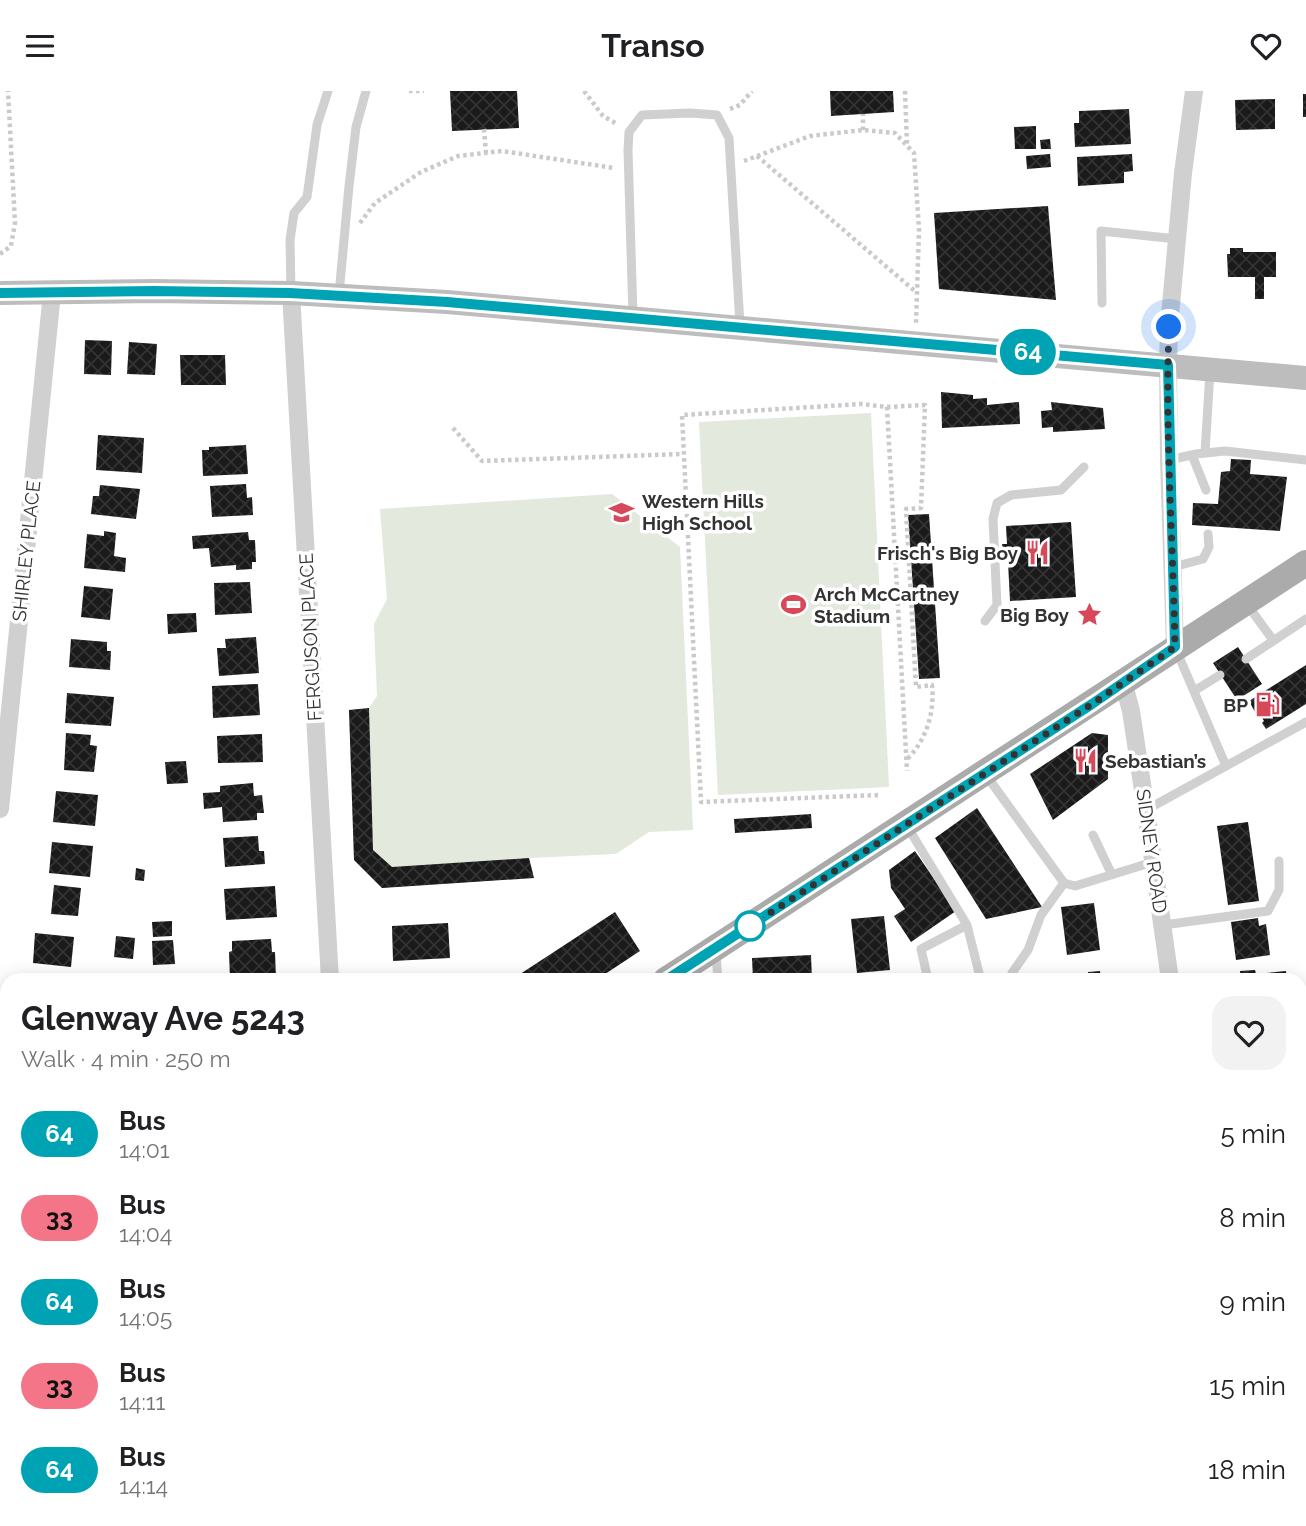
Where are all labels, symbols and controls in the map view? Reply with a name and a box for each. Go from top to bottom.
icon: menu [21,27,59,65]
text: Transo [601,27,705,64]
icon: heart [1247,27,1285,65]
your location [1151,309,1186,344]
line badge: 64 [996,329,1060,375]
text: 64 [1014,337,1042,366]
street label: SHIRLEY PLACE [8,479,44,623]
place label: Western Hills High School [642,490,764,534]
school or university icon: Western Hills High School [608,498,636,526]
restaurant icon: Frisch's Big Boy [1024,539,1052,567]
place label: Frisch's Big Boy [877,542,1019,564]
street label: FERGUSON PLACE [295,552,325,722]
place label: Arch McCartney Stadium [814,583,960,627]
sports icon: Arch McCartney Stadium [780,591,808,619]
place icon: Big Boy [1075,601,1103,629]
place label: Big Boy [1000,604,1070,626]
fuel station icon: BP [1254,691,1282,719]
place label: BP [1223,694,1248,716]
restaurant icon: Sebastian’s [1071,747,1099,775]
place label: Sebastian’s [1105,750,1206,772]
street label: SIDNEY ROAD [1132,787,1172,915]
unlabelled marker [735,911,765,941]
button: heart [1212,996,1286,1070]
text: Glenway Ave 5243 [21,999,305,1038]
text: Walk · 4 min · 250 m [21,1045,231,1072]
text: Bus [119,1106,166,1136]
text: 64 [45,1119,74,1148]
text: 5 min [1220,1119,1286,1149]
text: 14:01 [119,1136,170,1163]
text: Bus [119,1190,166,1220]
text: 33 [46,1203,73,1232]
text: 8 min [1219,1203,1286,1233]
text: 14:04 [119,1220,172,1247]
text: Bus [119,1274,166,1304]
text: 64 [45,1287,74,1316]
text: 9 min [1219,1287,1286,1317]
text: 14:05 [119,1304,172,1331]
text: Bus [119,1358,166,1388]
text: 33 [46,1371,73,1400]
text: 15 min [1209,1371,1286,1401]
text: 14:11 [119,1388,165,1415]
text: Bus [119,1442,166,1472]
text: 64 [45,1455,74,1484]
text: 18 min [1208,1455,1286,1485]
text: 14:14 [119,1472,168,1499]

